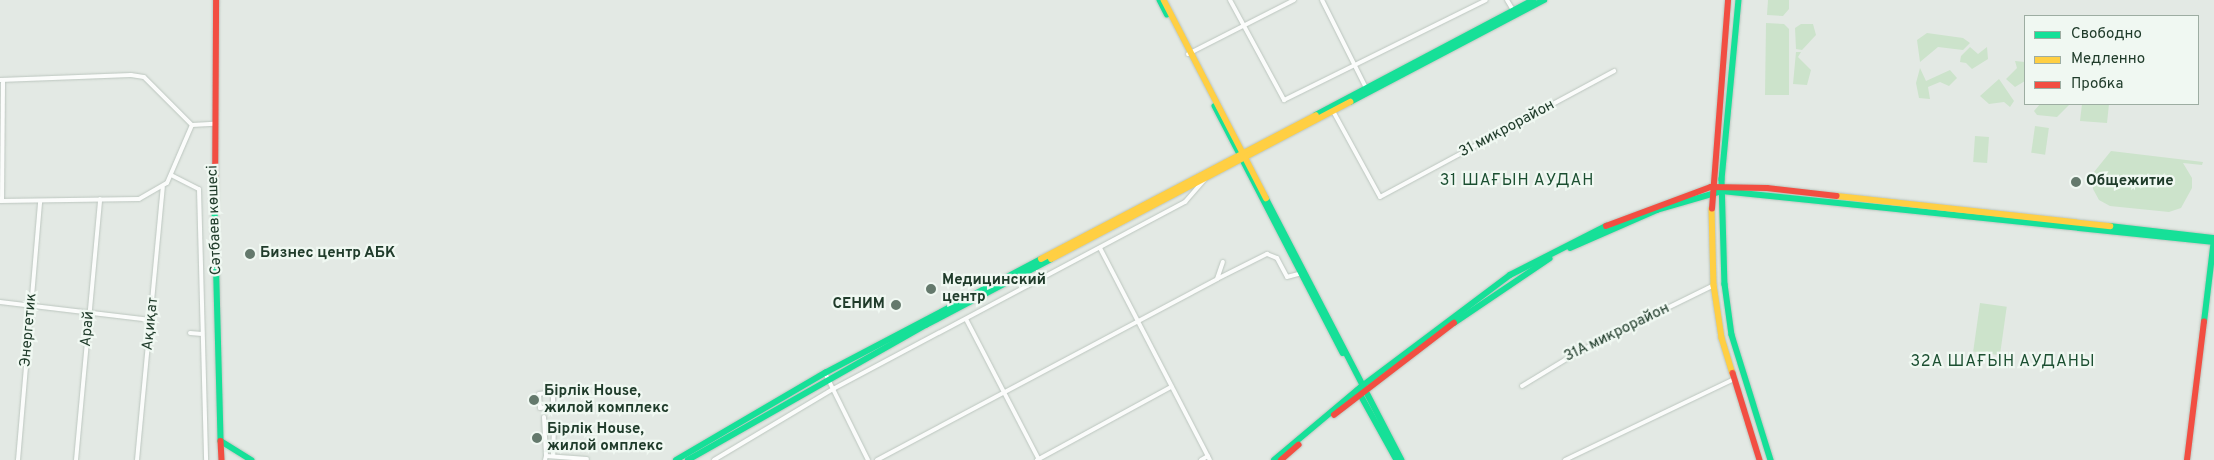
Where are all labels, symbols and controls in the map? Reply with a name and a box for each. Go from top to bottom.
legend [2024,15,2199,105]
text: Свободно [2071,25,2142,44]
text: Медленно [2071,50,2145,69]
text: Пробка [2071,75,2123,94]
street label: 31 микрорайон [1456,96,1558,162]
street label: Сәтбаев көшесі [204,165,226,275]
district label: 31 ШАҒЫН АУДАН [1438,171,1596,191]
place label: Общежитие [2086,173,2174,191]
marker: Общежитие [2070,176,2082,188]
place label: Бизнес центр АБК [260,245,396,263]
marker: Бизнес центр АБК [244,248,256,260]
place label: Медицинский центр [942,271,1046,306]
marker: Медицинский центр [924,282,938,296]
street label: Энергетик [17,292,41,368]
place label: СЕНИМ [833,296,885,314]
street label: Ақиқат [139,297,163,351]
marker: СЕНИМ [889,298,903,312]
street label: 31А микрорайон [1561,300,1673,366]
street label: Арай [77,311,99,347]
district label: 32А ШАҒЫН АУДАНЫ [1908,352,2098,372]
place label: Бірлік House, жилой комплекс [544,382,669,417]
marker: Бірлік House, жилой комплекс [528,394,540,406]
place label: Бірлік House, жилой омплекс [547,420,663,455]
marker: Бірлік House, жилой омплекс [531,432,543,444]

